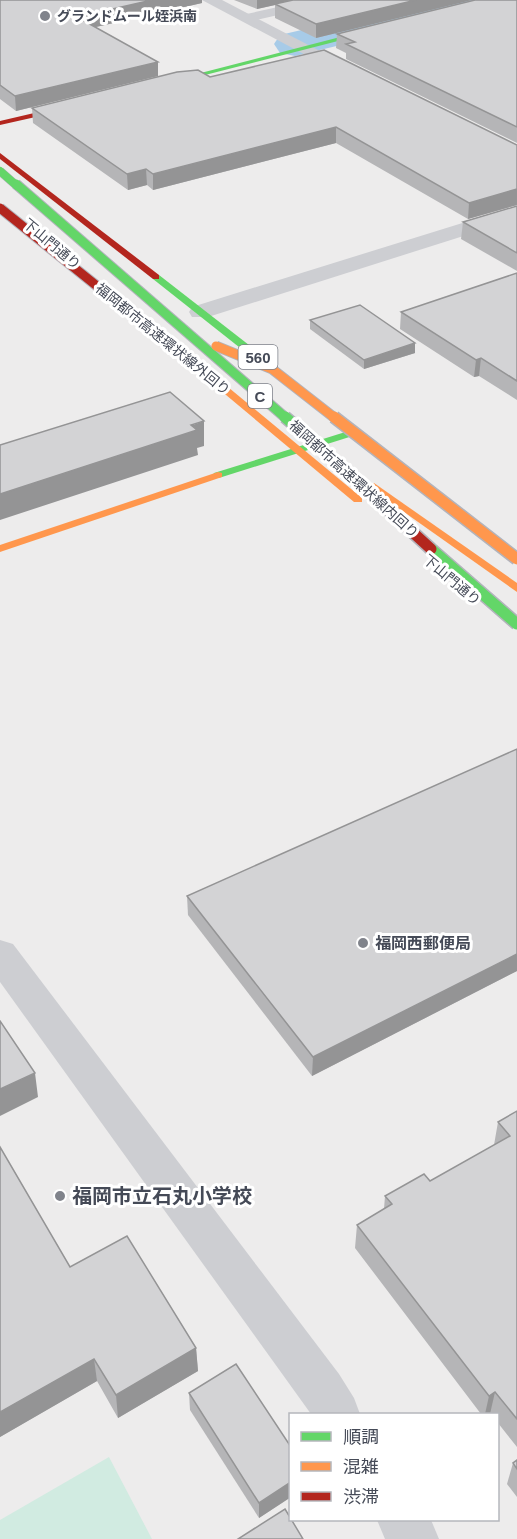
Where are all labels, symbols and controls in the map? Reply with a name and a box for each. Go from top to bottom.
place label: グランドムール姪浜南 [57,8,197,24]
marker: グランドムール姪浜南 [38,9,52,23]
street label: 下山門通り [20,215,84,273]
street label: 福岡都市高速環状線外回り [93,280,233,398]
road number: 560 [238,345,278,369]
road number: C [248,384,272,408]
street label: 福岡都市高速環状線内回り [286,417,422,541]
street label: 下山門通り [420,551,484,609]
place label: 福岡西郵便局 [375,935,471,952]
marker: 福岡西郵便局 [356,936,370,950]
place label: 福岡市立石丸小学校 [72,1185,252,1207]
marker: 福岡市立石丸小学校 [53,1189,67,1203]
legend [289,1413,499,1521]
text: 順調 [343,1427,379,1447]
text: 混雑 [343,1457,379,1477]
text: 渋滞 [343,1487,379,1507]

